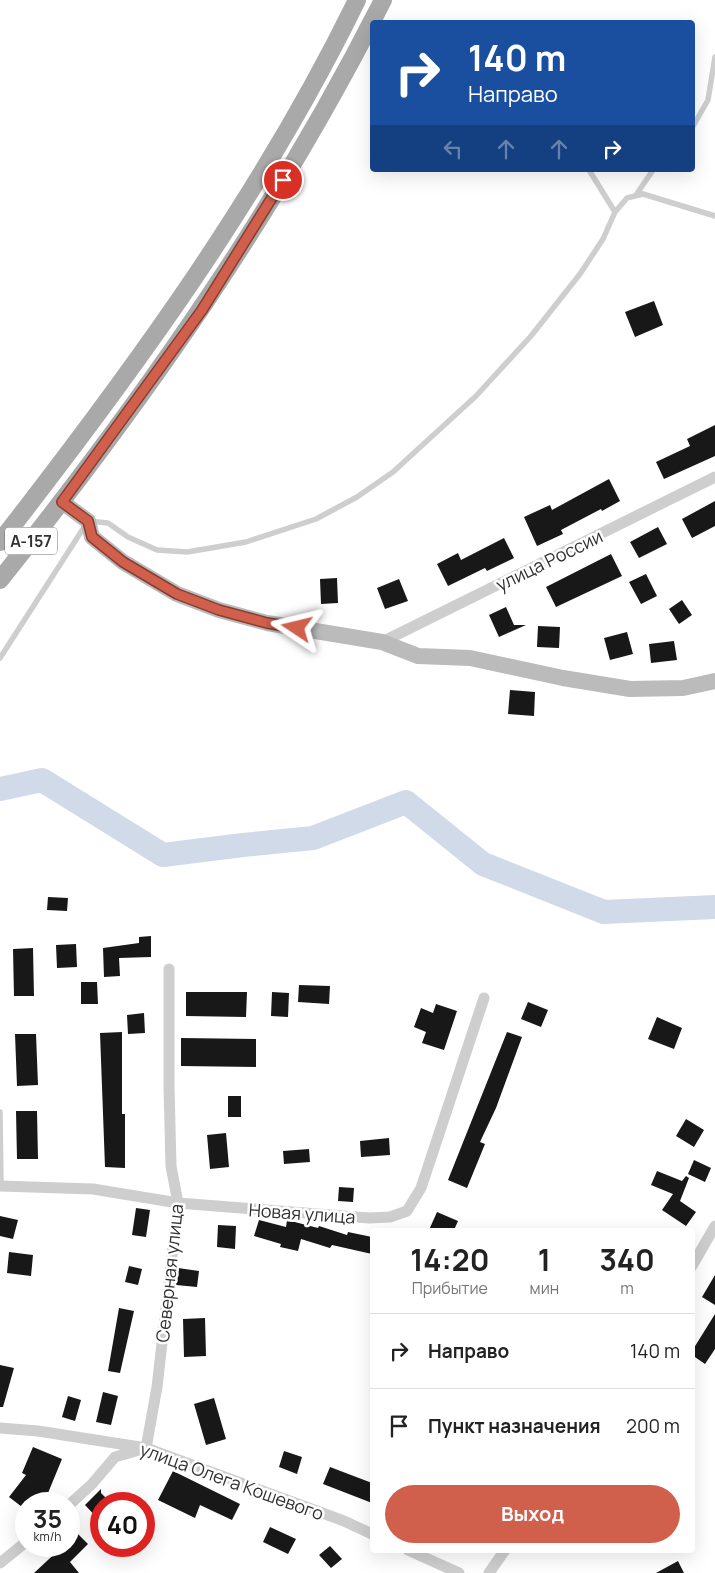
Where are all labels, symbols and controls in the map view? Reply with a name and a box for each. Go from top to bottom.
text: 140 m [468,34,566,82]
icon: right [385,40,450,105]
text: Направо [468,79,558,109]
icon: left [439,135,467,163]
icon: ahead [492,135,520,163]
icon: ahead [545,135,573,163]
icon: right [598,135,626,163]
pin [262,159,304,201]
icon: arrive [269,166,297,194]
street label: улица России [492,524,606,596]
road number: А-157 [5,528,57,554]
position arrow [270,601,322,653]
street label: Новая улица [248,1197,356,1229]
street label: Северная улица [150,1203,188,1343]
text: 14:20 [410,1239,489,1280]
text: 1 [538,1239,551,1280]
text: 340 [599,1239,655,1280]
text: Прибытие [412,1277,488,1299]
text: мин [530,1277,559,1299]
text: m [620,1277,634,1299]
icon: right [385,1337,413,1365]
text: Направо [428,1338,509,1364]
text: 140 m [630,1338,680,1364]
icon: arrive [385,1412,413,1440]
text: Пункт назначения [428,1413,601,1439]
text: 200 m [626,1413,680,1439]
street label: улица Олега Кошевого [137,1437,327,1525]
button: Выход [385,1485,680,1543]
speed limit sign: 40 [90,1492,155,1557]
text: 35 [33,1501,62,1536]
text: km/h [34,1528,61,1545]

